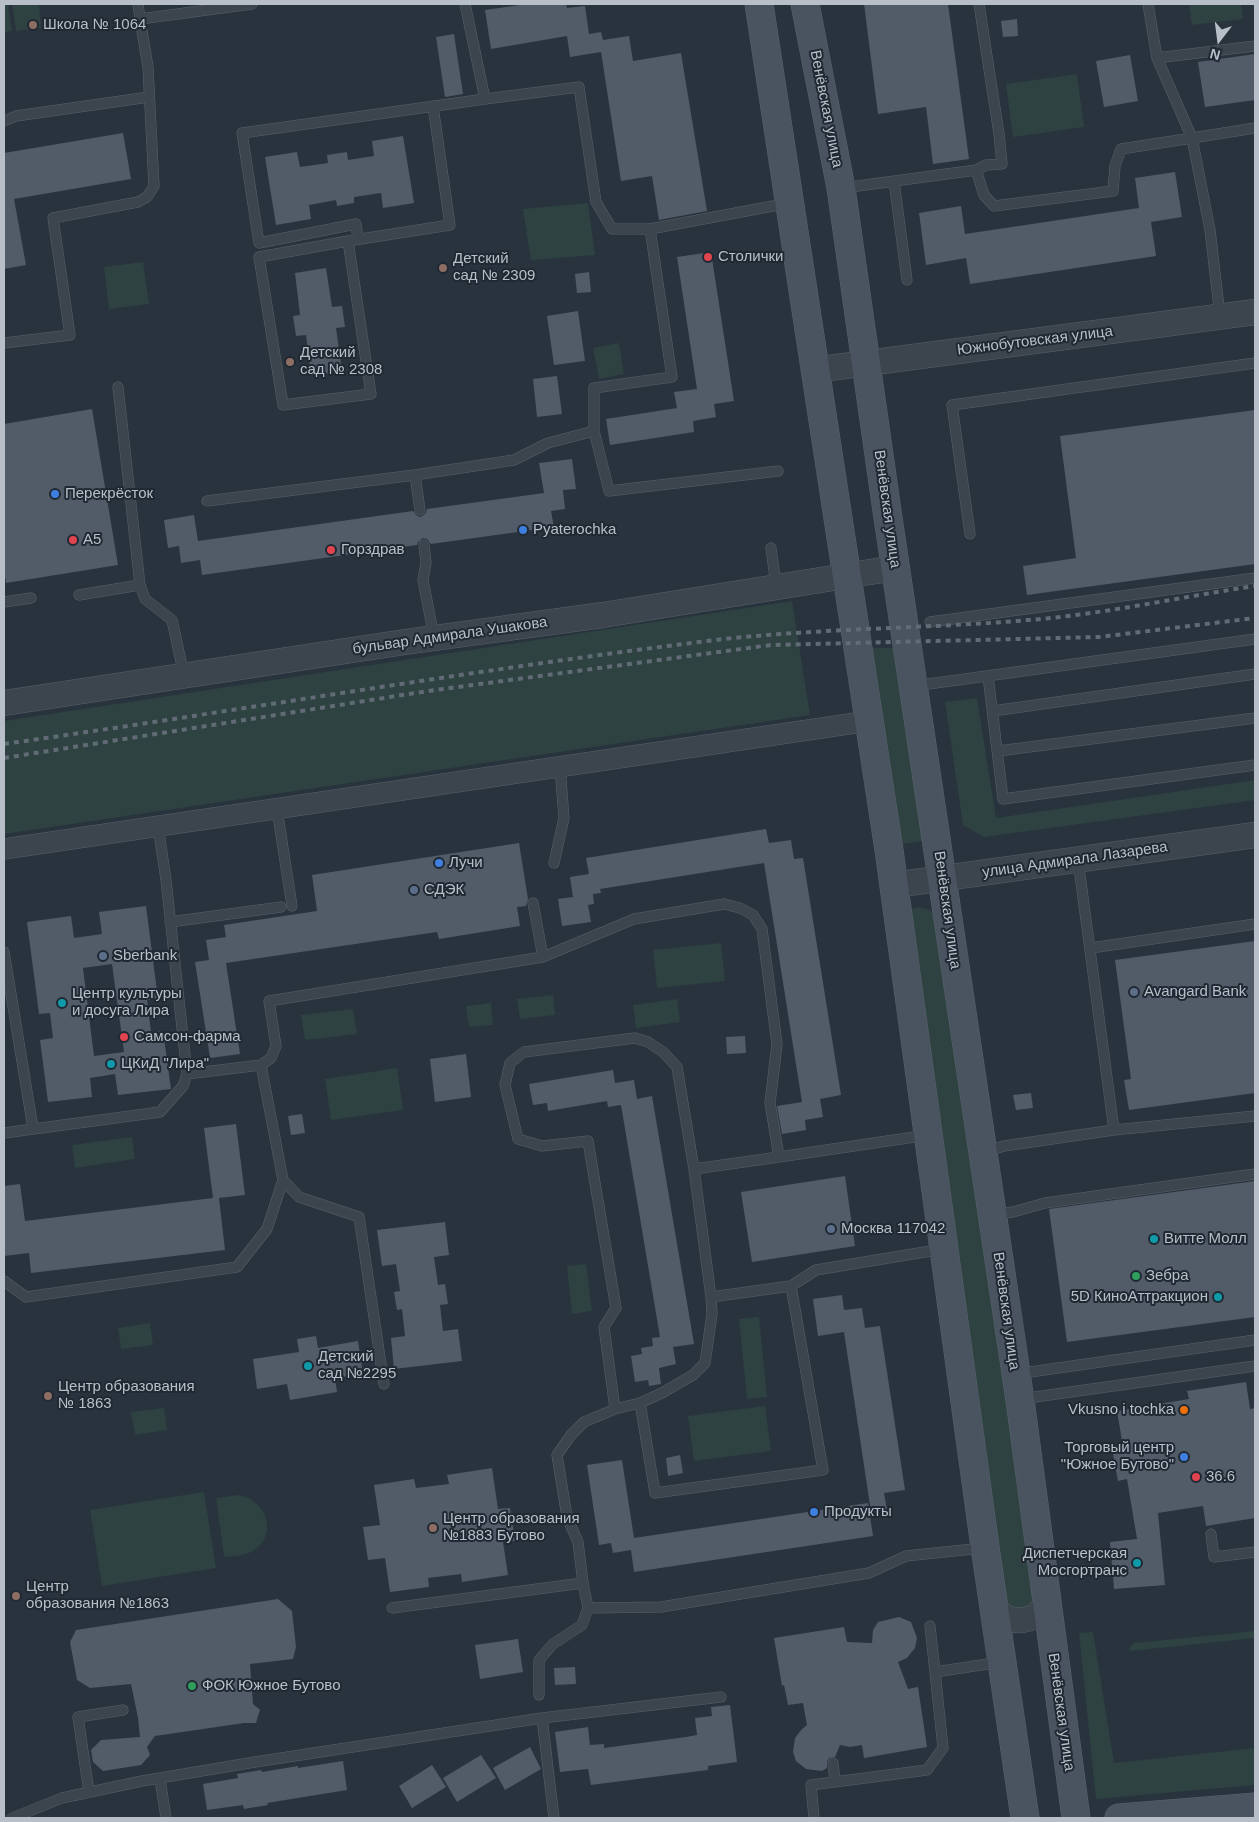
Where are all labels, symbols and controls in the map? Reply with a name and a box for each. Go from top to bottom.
north arrow [1194,15,1244,65]
place label: Школа № 1064 [43,16,146,34]
marker: Школа № 1064 [27,19,39,31]
text: N [1208,45,1222,64]
street label: Венёвская улица [806,49,846,169]
place label: Столички [718,248,783,266]
place label: Детский сад № 2309 [453,250,535,285]
marker: Столички [702,251,714,263]
marker: Детский сад № 2309 [437,262,449,274]
street label: Южнобутовская улица [956,323,1114,359]
place label: Детский сад № 2308 [300,344,382,379]
marker: Детский сад № 2308 [284,356,296,368]
street label: Венёвская улица [870,449,904,569]
place label: Перекрёсток [65,485,153,503]
marker: Перекрёсток [49,488,61,500]
place label: Pyaterochka [533,521,616,539]
marker: Pyaterochka [517,524,529,536]
place label: А5 [83,531,101,549]
marker: А5 [67,534,79,546]
place label: Горздрав [341,541,405,559]
marker: Горздрав [325,544,337,556]
street label: бульвар Адмирала Ушакова [351,613,549,659]
street label: улица Адмирала Лазарева [981,838,1169,882]
street label: Венёвская улица [930,850,964,970]
place label: Лучи [449,854,483,872]
marker: Лучи [433,857,445,869]
place label: СДЭК [424,881,464,899]
marker: СДЭК [408,884,420,896]
place label: Sberbank [113,947,177,965]
marker: Sberbank [97,950,109,962]
place label: Avangard Bank [1144,983,1246,1001]
place label: Центр культуры и досуга Лира [72,985,182,1020]
marker: Avangard Bank [1128,986,1140,998]
marker: Центр культуры и досуга Лира [56,997,68,1009]
place label: Самсон-фарма [134,1028,241,1046]
marker: Самсон-фарма [118,1031,130,1043]
place label: ЦКиД "Лира" [121,1055,209,1073]
marker: ЦКиД "Лира" [105,1058,117,1070]
place label: Москва 117042 [841,1220,945,1238]
marker: Москва 117042 [825,1223,837,1235]
place label: Витте Молл [1164,1230,1247,1248]
marker: Витте Молл [1148,1233,1160,1245]
street label: Венёвская улица [989,1251,1023,1371]
place label: Зебра [1146,1267,1189,1285]
marker: Зебра [1130,1270,1142,1282]
place label: 5D КиноАттракцион [1071,1288,1208,1306]
marker: 5D КиноАттракцион [1212,1291,1224,1303]
place label: Детский сад №2295 [318,1348,396,1383]
marker: Детский сад №2295 [302,1360,314,1372]
place label: Центр образования № 1863 [58,1378,195,1413]
marker: Центр образования № 1863 [42,1390,54,1402]
place label: Vkusno i tochka [1068,1401,1174,1419]
marker: Vkusno i tochka [1178,1404,1190,1416]
place label: Торговый центр "Южное Бутово" [1061,1439,1174,1474]
marker: Торговый центр "Южное Бутово" [1178,1451,1190,1463]
place label: 36.6 [1206,1468,1235,1486]
marker: 36.6 [1190,1471,1202,1483]
place label: Продукты [824,1503,892,1521]
marker: Продукты [808,1506,820,1518]
place label: Центр образования №1883 Бутово [443,1510,580,1545]
marker: Центр образования №1883 Бутово [427,1522,439,1534]
place label: Диспетчерская Мосгортранс [1023,1545,1127,1580]
marker: Диспетчерская Мосгортранс [1131,1557,1143,1569]
place label: Центр образования №1863 [26,1578,169,1613]
marker: Центр образования №1863 [10,1590,22,1602]
street label: Венёвская улица [1044,1652,1078,1772]
place label: ФОК Южное Бутово [202,1677,341,1695]
marker: ФОК Южное Бутово [186,1680,198,1692]

